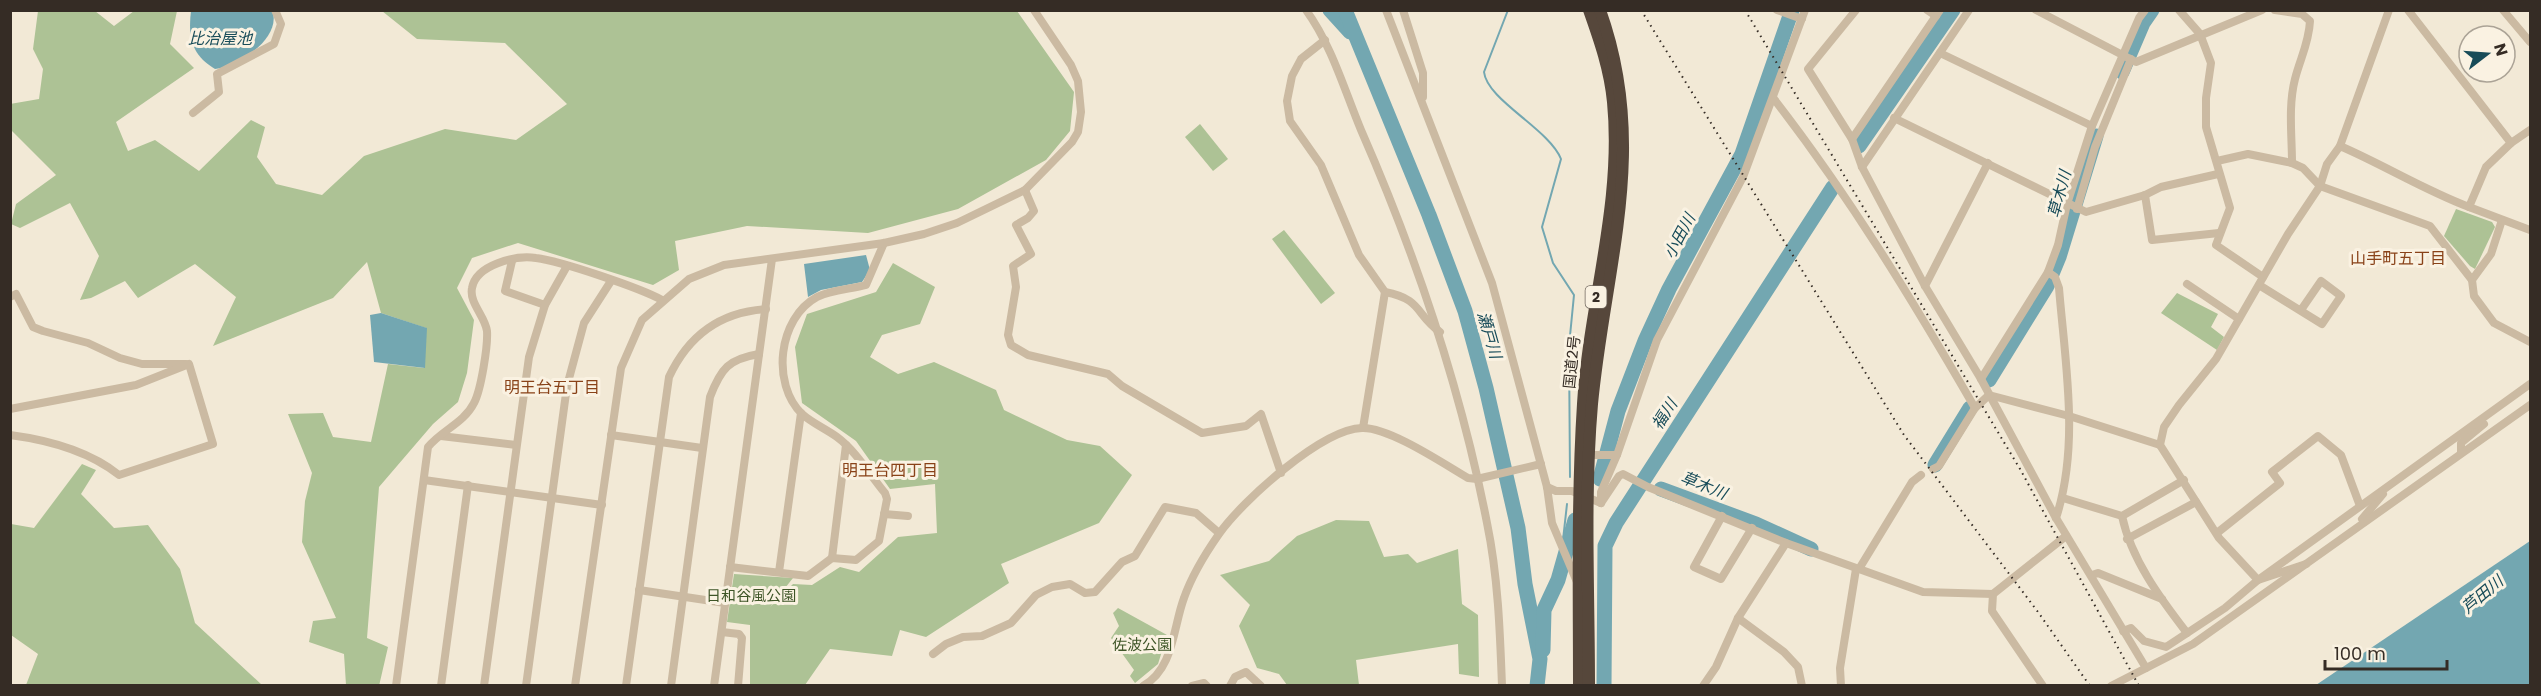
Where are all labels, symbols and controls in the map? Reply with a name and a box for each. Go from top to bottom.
north arrow [2457,24,2517,84]
water label: 比治屋池 [188,27,254,50]
text: N [2488,41,2514,59]
water label: 草木川 [2042,166,2077,220]
water label: 小田川 [1658,208,1702,263]
district label: 山手町五丁目 [2350,247,2446,270]
road number: 2 [1586,286,1606,308]
water label: 瀬戸川 [1472,309,1508,363]
street label: 国道2号 [1558,334,1585,390]
district label: 明王台五丁目 [504,376,600,399]
water label: 福川 [1646,393,1684,434]
district label: 明王台四丁目 [842,459,938,482]
water label: 草木川 [1677,466,1732,506]
water label: 芦田川 [2457,569,2510,619]
park label: 日和谷風公園 [706,585,796,606]
scale bar [2325,633,2446,671]
park label: 佐波公園 [1112,634,1172,655]
text: 100 m [2334,641,2386,666]

